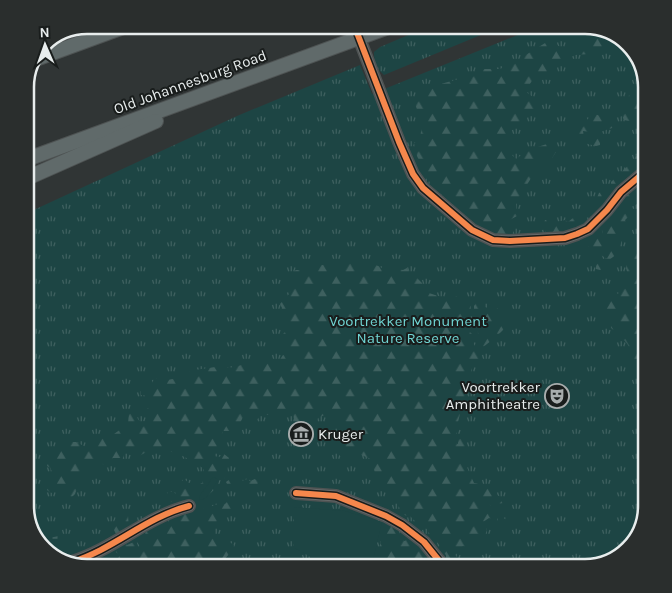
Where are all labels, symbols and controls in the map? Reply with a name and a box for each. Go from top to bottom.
north arrow [20,20,70,70]
text: N [39,24,50,41]
street label: Old Johannesburg Road [111,46,269,118]
park label: Voortrekker Monument Nature Reserve [329,312,487,347]
place label: Voortrekker Amphitheatre [446,378,541,413]
theatre icon: Voortrekker Amphitheatre [544,383,570,409]
museum icon: Kruger [288,421,314,447]
place label: Kruger [318,425,364,443]

